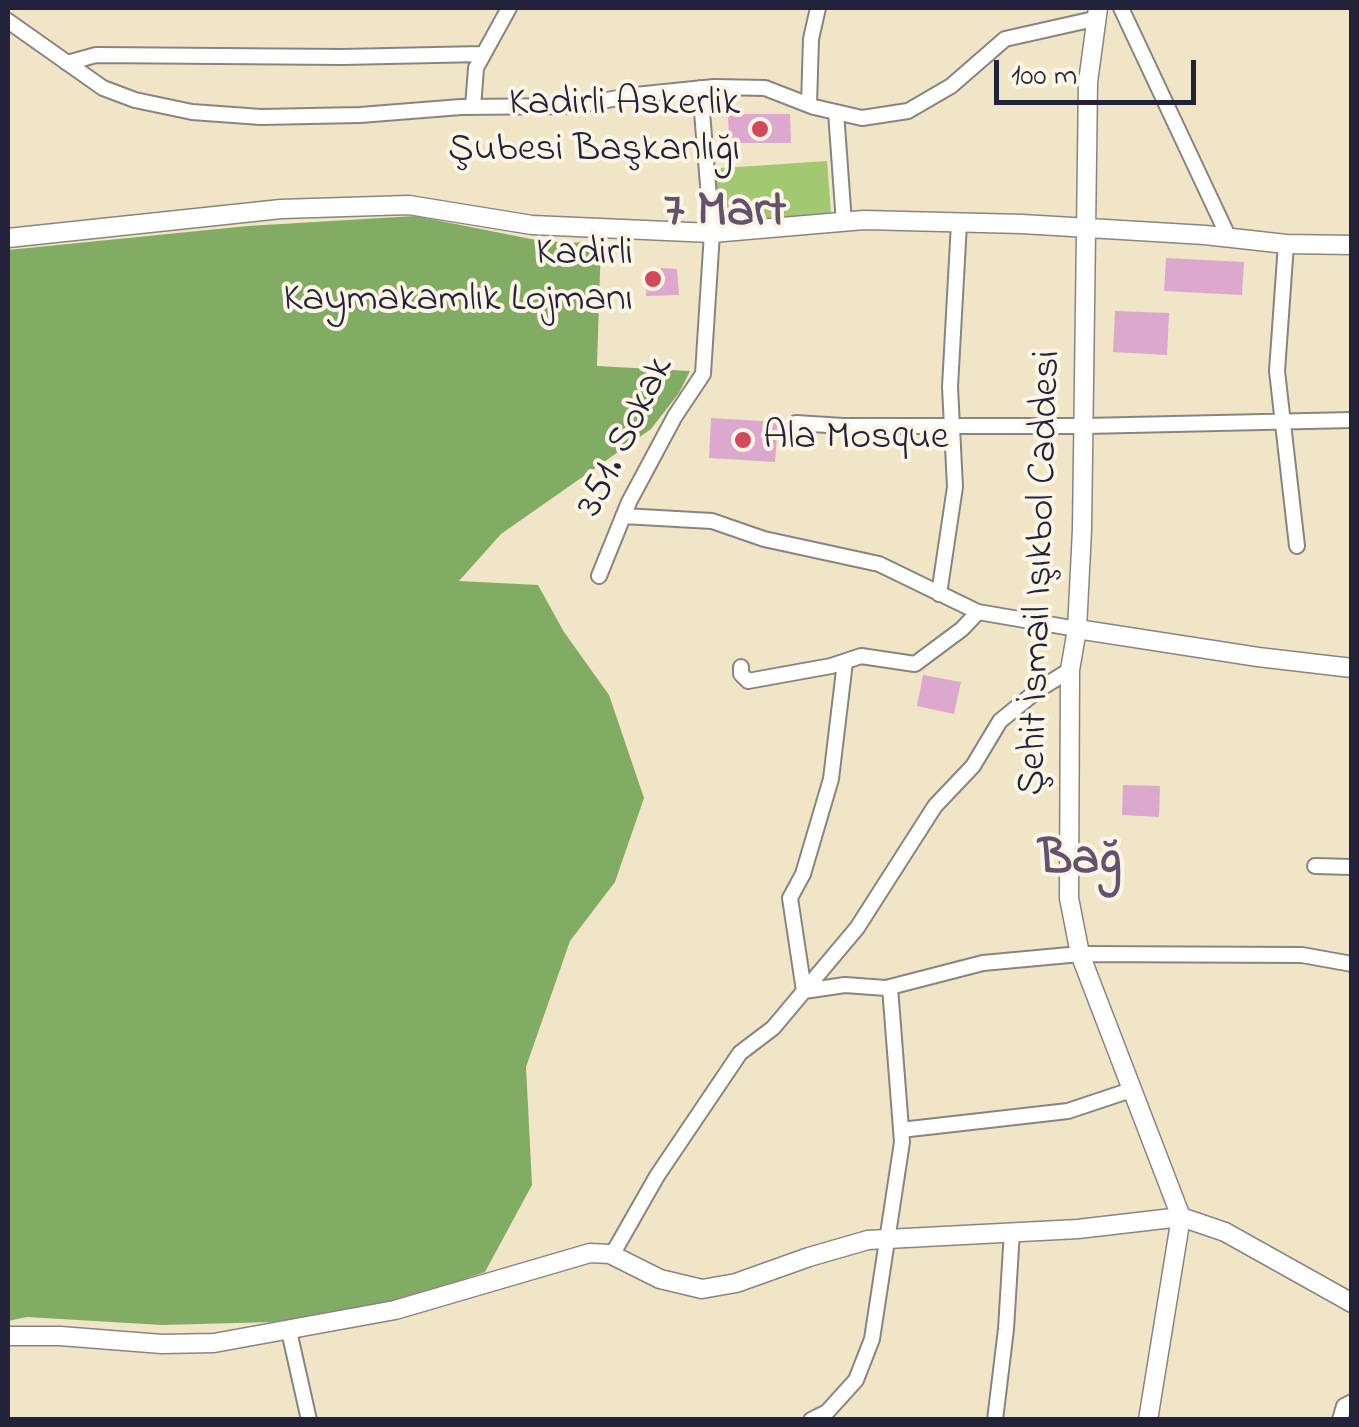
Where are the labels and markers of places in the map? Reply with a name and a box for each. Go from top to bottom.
place label: Kadirli Askerlik Şubesi Başkanlığı [448,82,740,176]
marker: Kadirli Askerlik Şubesi Başkanlığı [749,118,771,140]
place label: Kadirli Kaymakamlık Lojmanı [283,232,633,326]
marker: Kadirli Kaymakamlık Lojmanı [642,268,664,290]
place label: Ala Mosque [763,416,949,464]
marker: Ala Mosque [732,429,754,451]

